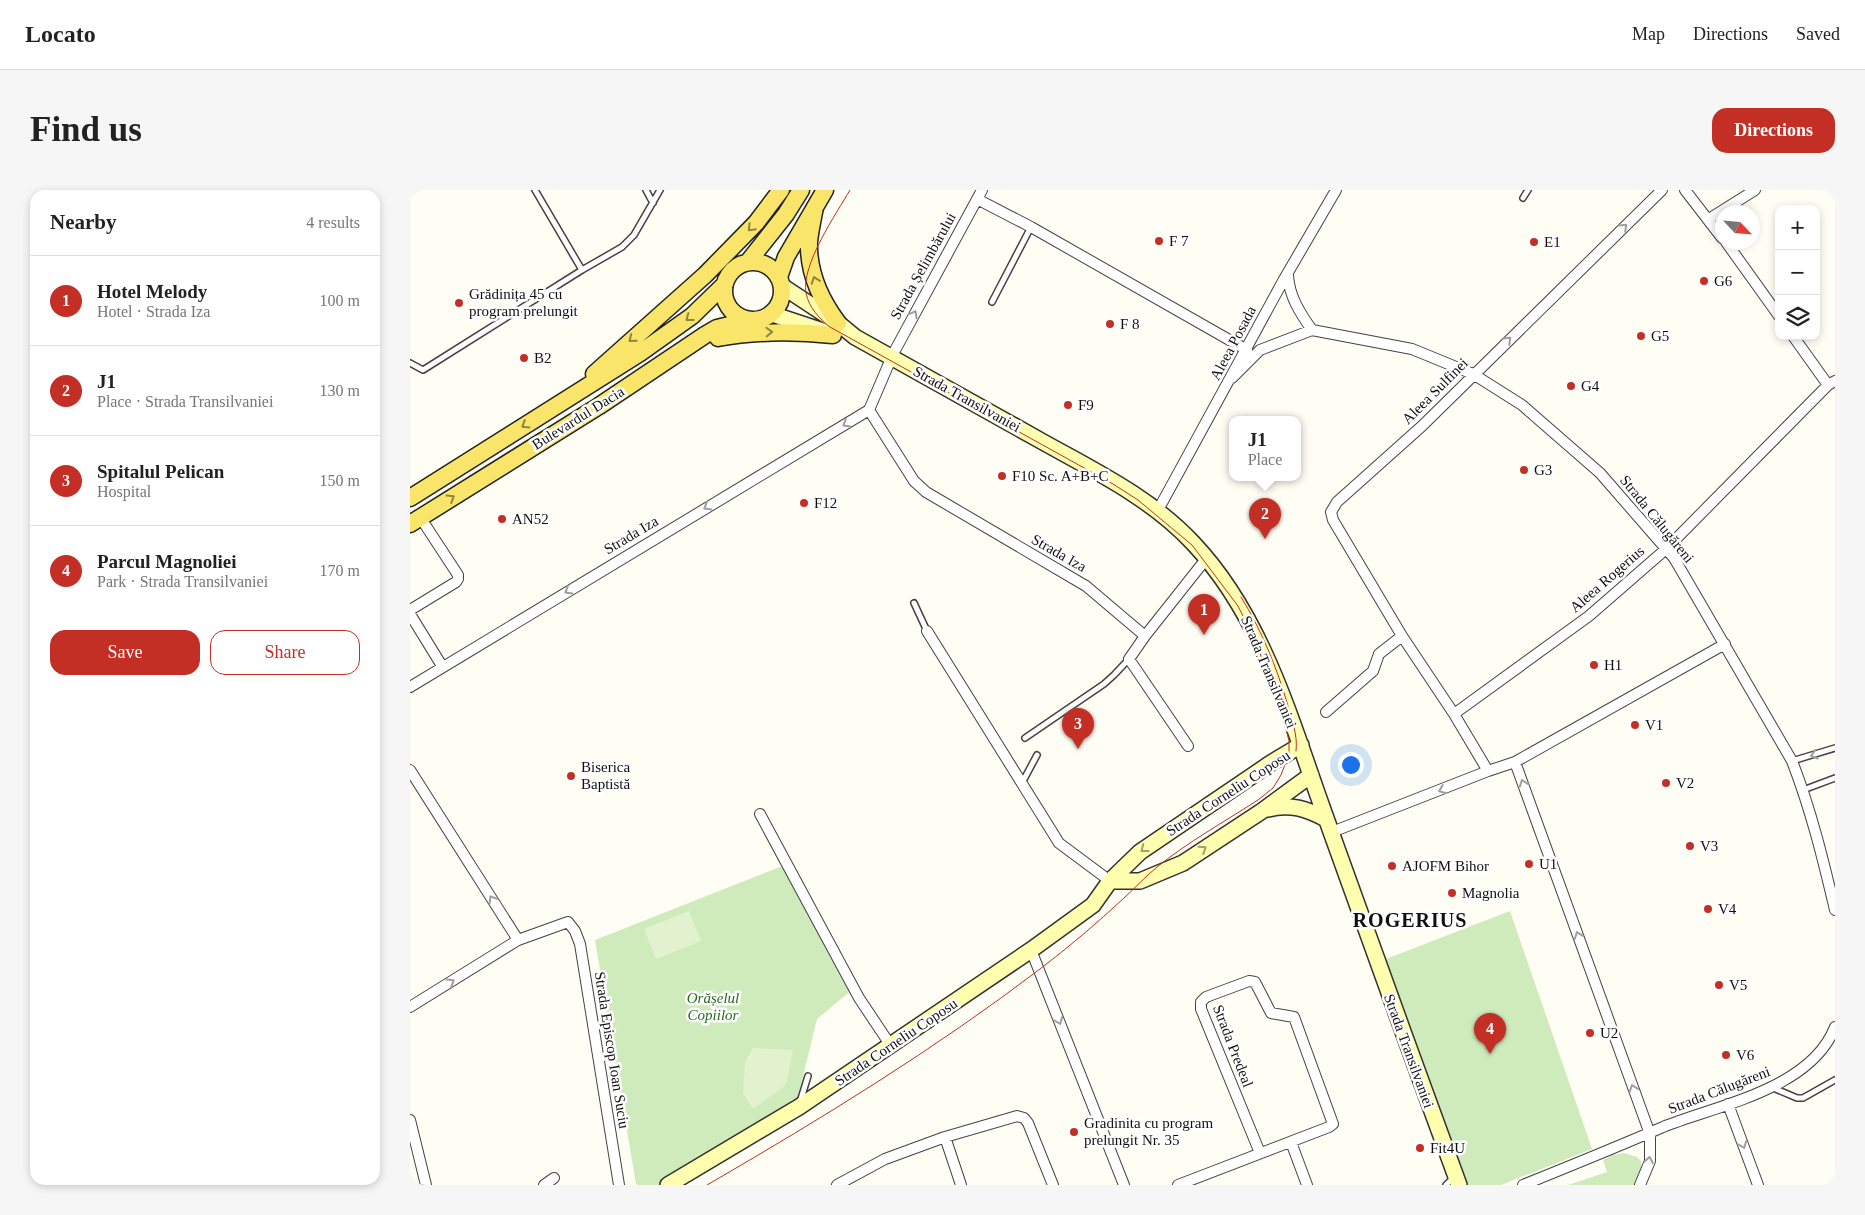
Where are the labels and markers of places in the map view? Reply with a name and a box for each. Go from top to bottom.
place label: F 7 [1169,233,1189,249]
place label: E1 [1544,234,1561,250]
marker: F 7 [1153,235,1165,247]
marker: E1 [1528,236,1540,248]
place label: G6 [1714,273,1733,289]
marker: G6 [1698,275,1710,287]
place label: Grădinița 45 cu program prelungit [469,286,579,319]
marker: Grădinița 45 cu program prelungit [453,297,465,309]
place label: F 8 [1120,316,1140,332]
marker: F 8 [1104,318,1116,330]
place label: G5 [1651,328,1669,344]
marker: G5 [1635,330,1647,342]
place label: B2 [534,350,552,366]
marker: B2 [518,352,530,364]
place label: G4 [1581,378,1600,394]
marker: G4 [1565,380,1577,392]
place label: F9 [1078,397,1094,413]
marker: F9 [1062,399,1074,411]
place label: G3 [1534,462,1552,478]
marker: G3 [1518,464,1530,476]
place label: F10 Sc. A+B+C [1012,468,1109,484]
marker: F10 Sc. A+B+C [996,470,1008,482]
place label: F12 [814,495,837,511]
marker: F12 [798,497,810,509]
pin: 2 [1249,498,1281,539]
place label: AN52 [512,511,549,527]
marker: AN52 [496,513,508,525]
pin: 1 [1188,594,1220,635]
place label: H1 [1604,657,1622,673]
marker: H1 [1588,659,1600,671]
pin: 3 [1062,708,1094,749]
place label: V1 [1645,717,1663,733]
marker: V1 [1629,719,1641,731]
place label: Biserica Baptistă [581,759,631,792]
marker: Biserica Baptistă [565,770,577,782]
place label: V2 [1676,775,1694,791]
marker: V2 [1660,777,1672,789]
place label: V3 [1700,838,1718,854]
marker: V3 [1684,840,1696,852]
place label: U1 [1539,856,1557,872]
place label: AJOFM Bihor [1402,858,1489,874]
marker: U1 [1523,858,1535,870]
marker: AJOFM Bihor [1386,860,1398,872]
place label: Magnolia [1462,885,1520,901]
marker: Magnolia [1446,887,1458,899]
place label: V4 [1718,901,1737,917]
marker: V4 [1702,903,1714,915]
place label: V5 [1729,977,1747,993]
marker: V5 [1713,979,1725,991]
pin: 4 [1474,1013,1506,1054]
place label: U2 [1600,1025,1618,1041]
marker: U2 [1584,1027,1596,1039]
place label: V6 [1736,1047,1755,1063]
marker: V6 [1720,1049,1732,1061]
place label: Gradinita cu program prelungit Nr. 35 [1084,1115,1213,1148]
marker: Gradinita cu program prelungit Nr. 35 [1068,1126,1080,1138]
place label: Fit4U [1430,1140,1465,1156]
marker: Fit4U [1414,1142,1426,1154]

